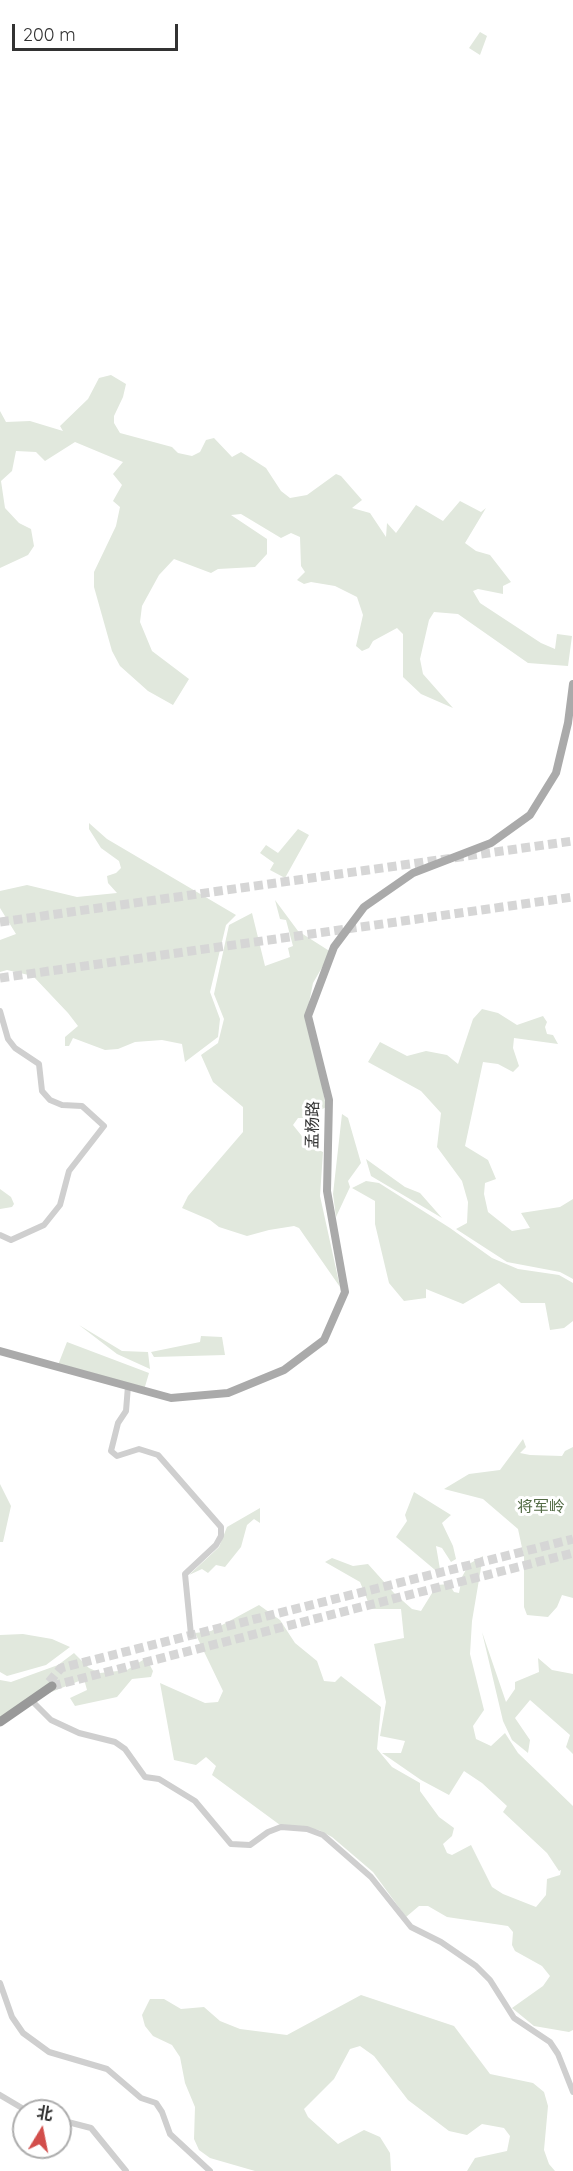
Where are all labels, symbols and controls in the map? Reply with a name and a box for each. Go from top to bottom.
scale bar [15,12,182,50]
text: 200 m [23,23,76,46]
street label: 孟杨路 [303,1101,323,1149]
park label: 将军岭 [517,1497,565,1517]
north arrow [12,2099,72,2159]
text: 北 [35,2102,54,2124]

